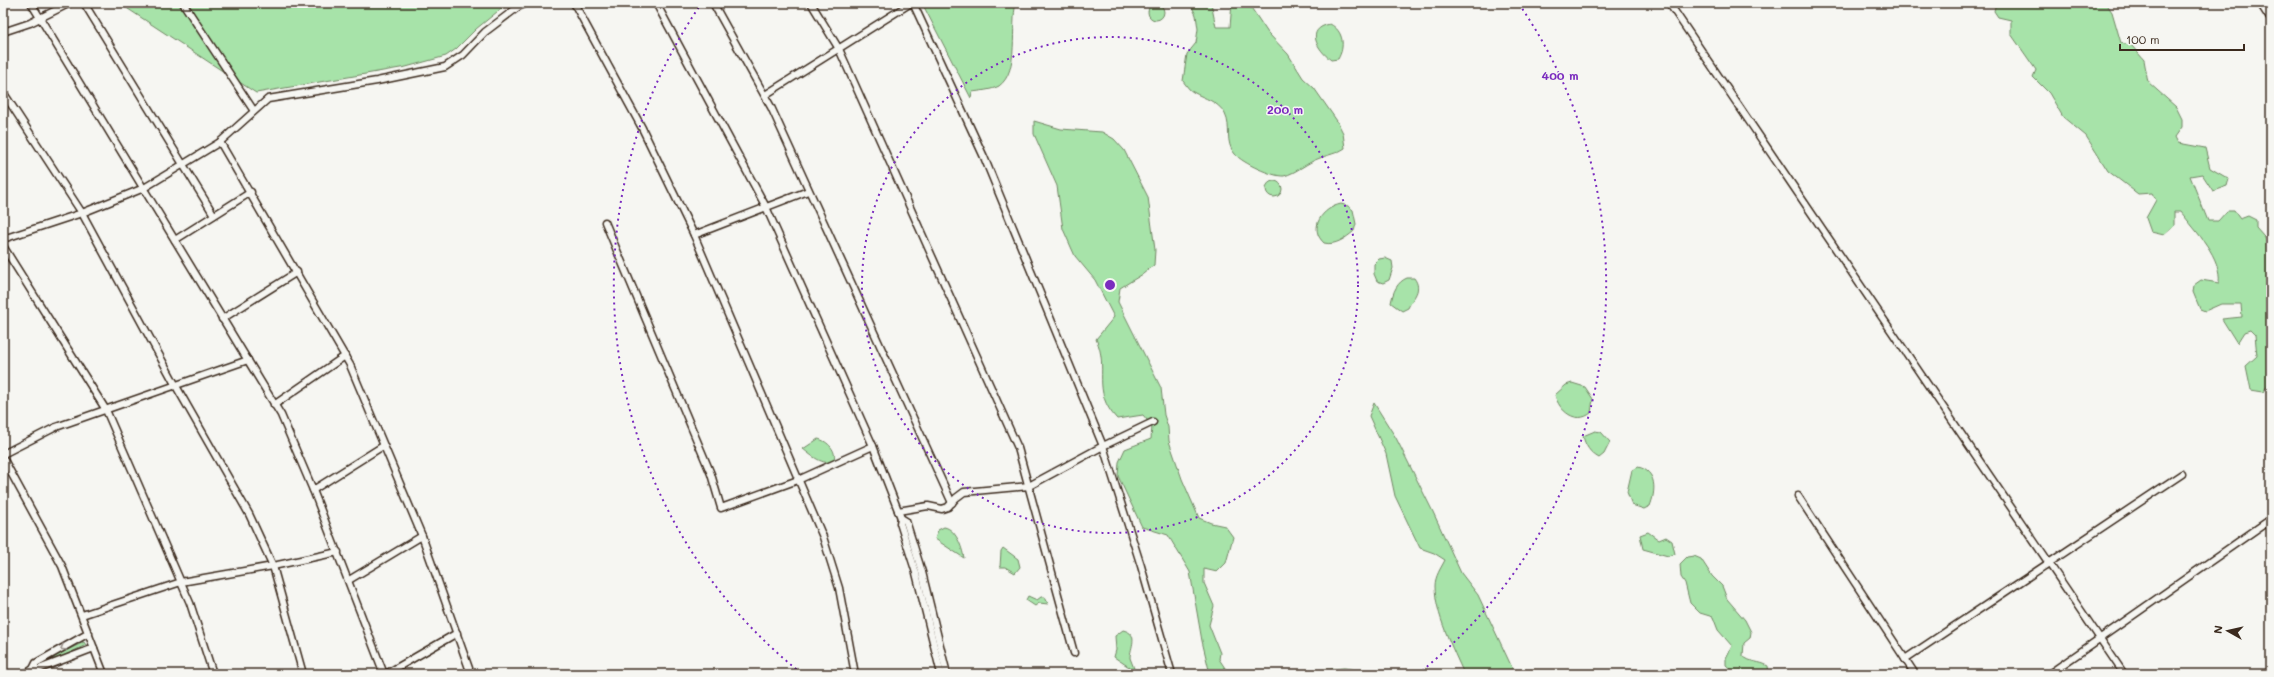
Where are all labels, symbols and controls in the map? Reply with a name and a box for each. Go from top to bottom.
scale bar [2120,26,2244,52]
text: 100 m [2126,31,2160,47]
text: 400 m [1542,67,1578,83]
text: 200 m [1267,101,1303,117]
centre of rings [1103,278,1117,292]
north arrow [2208,611,2248,651]
text: N [2210,624,2226,635]
one-way arrow [59,644,67,651]

